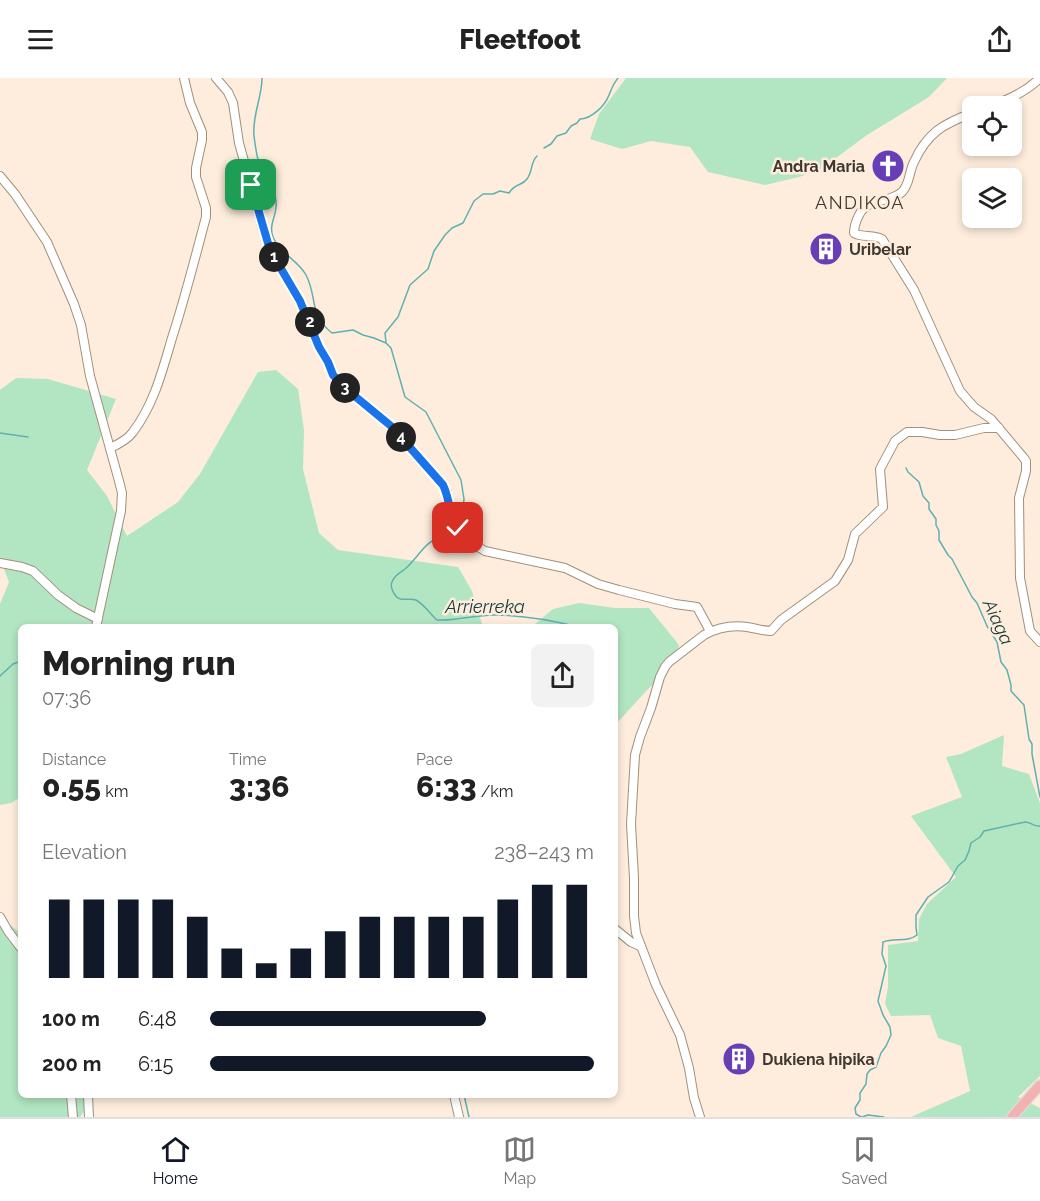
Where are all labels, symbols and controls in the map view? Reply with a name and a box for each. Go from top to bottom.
icon: menu [24,23,57,56]
icon: share [983,23,1016,56]
text: Fleetfoot [459,24,581,55]
map controls [962,96,1022,228]
button: locate [962,96,1022,156]
church icon: Andra Maria [870,148,906,184]
place label: Andra Maria [773,157,865,176]
pin [225,159,276,210]
icon: arrive [234,168,267,201]
button: layers [962,168,1022,228]
district label: ANDIKOA [815,192,905,213]
building icon: Uribelar [808,231,844,267]
place label: Uribelar [849,240,911,259]
pin: 1 [259,242,289,272]
text: 1 [270,247,278,266]
pin: 2 [295,307,325,337]
text: 2 [305,312,315,331]
pin: 3 [330,373,360,403]
text: 3 [341,378,349,397]
pin: 4 [386,422,416,452]
text: 4 [396,427,406,446]
pin [432,502,483,553]
icon: check [441,511,474,544]
water label: Aiaga [978,595,1018,648]
water label: Arrierreka [444,596,525,617]
text: Morning run [42,644,236,683]
button: share [531,644,594,707]
text: 07:36 [42,686,91,710]
text: Distance [42,750,106,769]
text: Time [229,750,266,769]
text: Pace [416,750,453,769]
text: 0.55 [42,769,101,804]
text: 3:36 [229,769,290,804]
text: 6:33 [416,769,477,804]
text: km [101,782,128,801]
text: /km [477,782,514,801]
text: Elevation [42,840,127,864]
text: 238–243 m [494,840,594,864]
text: 100 m [42,1007,100,1031]
text: 6:48 [138,1007,177,1031]
building icon: Dukiena hipika [721,1041,757,1077]
place label: Dukiena hipika [762,1050,875,1069]
text: 200 m [42,1052,101,1076]
text: 6:15 [138,1052,173,1076]
tab: Home [153,1133,198,1188]
tab: Map [503,1133,536,1188]
tab: Saved [842,1133,887,1188]

